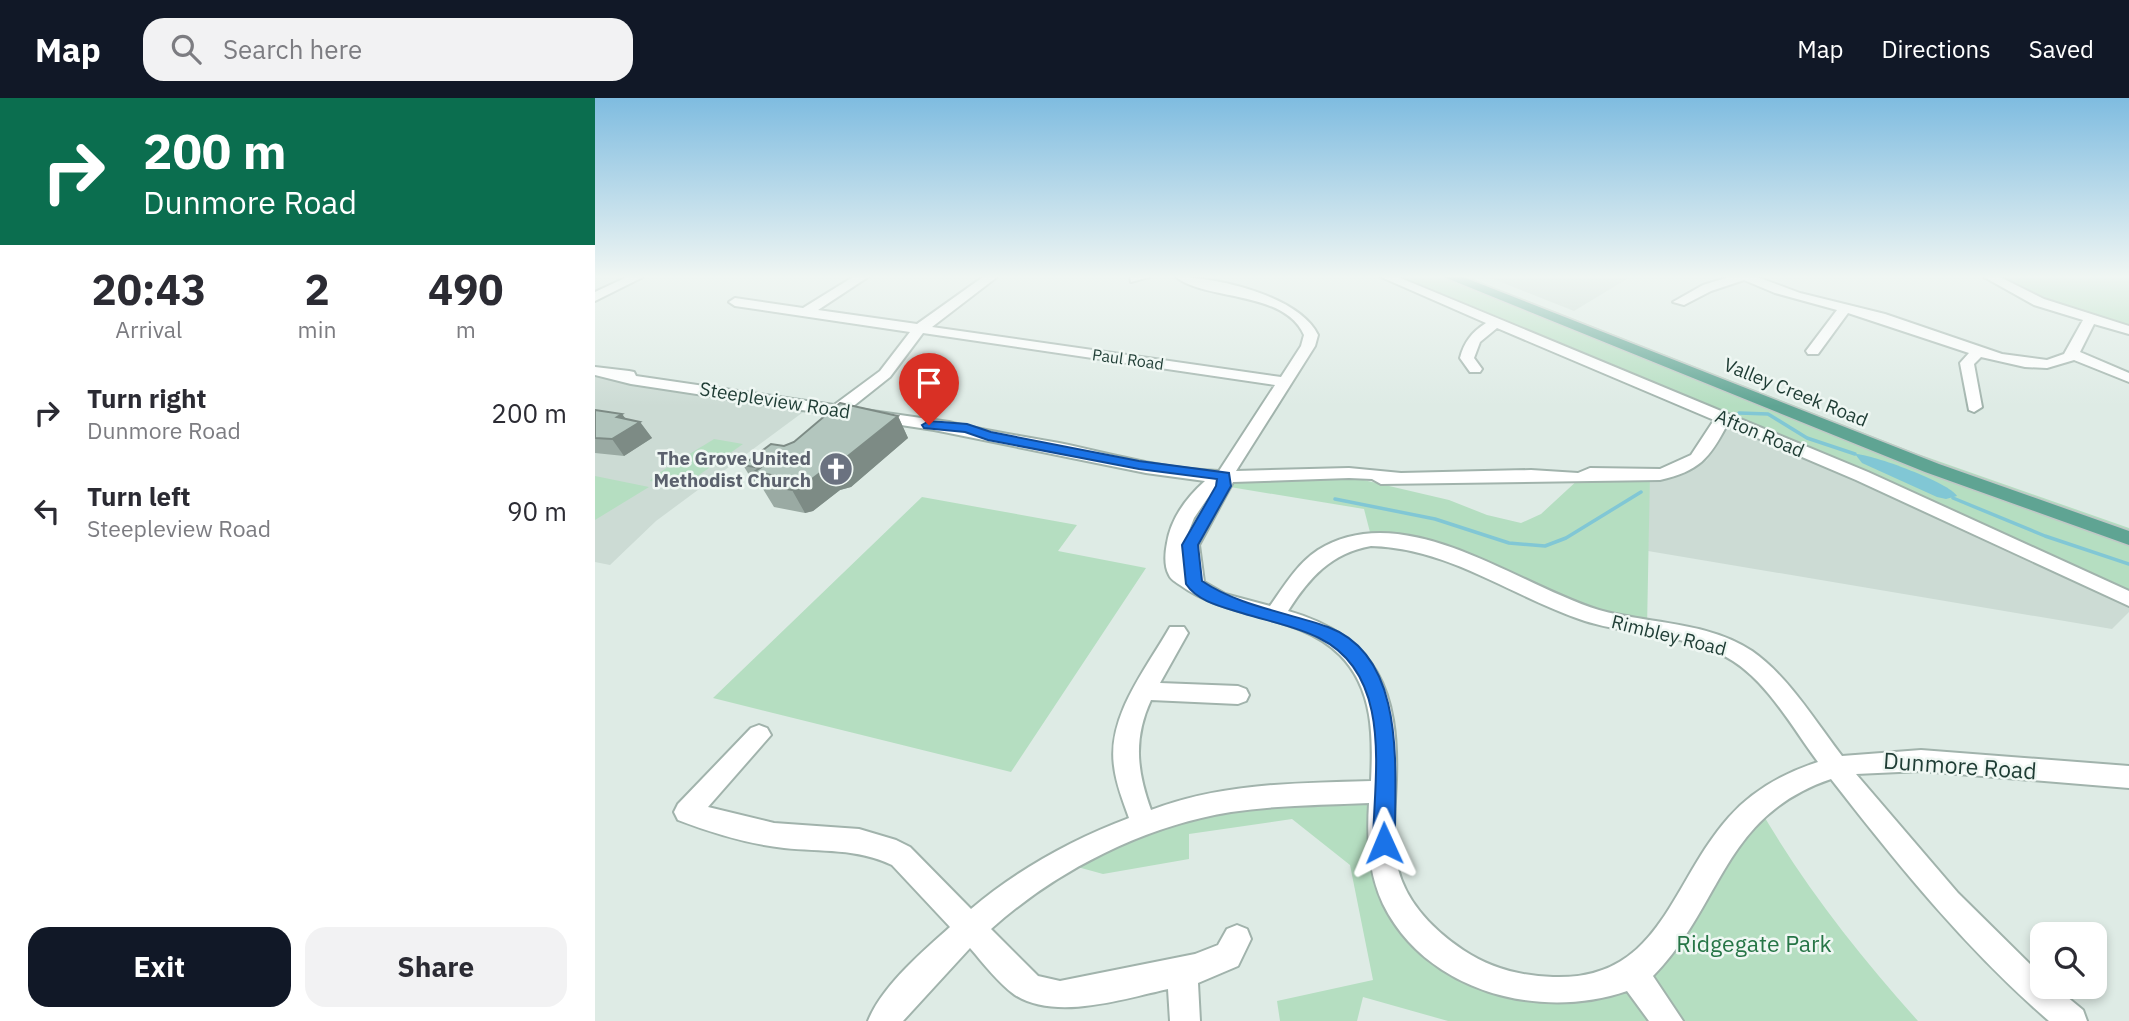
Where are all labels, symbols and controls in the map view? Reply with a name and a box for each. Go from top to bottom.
search box [143,18,633,81]
text: Map [35,28,101,71]
icon: search [167,30,205,68]
text: Search here [223,32,362,66]
text: Map [1797,33,1843,65]
text: Directions [1881,33,1991,65]
text: Saved [2029,33,2094,65]
text: 200 m [143,119,287,182]
icon: right [28,126,119,217]
text: Dunmore Road [143,181,357,223]
text: 20:43 [91,262,206,317]
text: 2 [304,262,330,317]
text: 490 [428,262,504,317]
text: Arrival [115,314,182,344]
text: min [298,314,336,344]
text: m [456,314,476,344]
street label: Paul Road [1091,344,1165,374]
street label: Valley Creek Road [1720,352,1872,432]
pin [899,353,959,425]
icon: arrive [910,364,948,402]
street label: Steepleview Road [698,376,852,424]
text: Turn right [87,381,206,415]
icon: right [28,394,66,432]
text: 200 m [491,396,567,430]
street label: Afton Road [1712,403,1808,463]
text: Dunmore Road [87,415,241,445]
place label: The Grove United Methodist Church [654,446,811,492]
church icon: The Grove United Methodist Church [817,450,855,488]
text: Turn left [87,479,190,513]
icon: left [28,492,66,530]
text: 90 m [507,494,567,528]
text: Steepleview Road [87,513,271,543]
street label: Rimbley Road [1609,609,1729,661]
street label: Dunmore Road [1882,745,2038,785]
position arrow [1347,806,1421,880]
map controls [2030,922,2107,999]
button: search [2030,922,2107,999]
button: Exit [28,927,291,1007]
button: Share [305,927,567,1007]
park label: Ridgegate Park [1676,928,1832,958]

